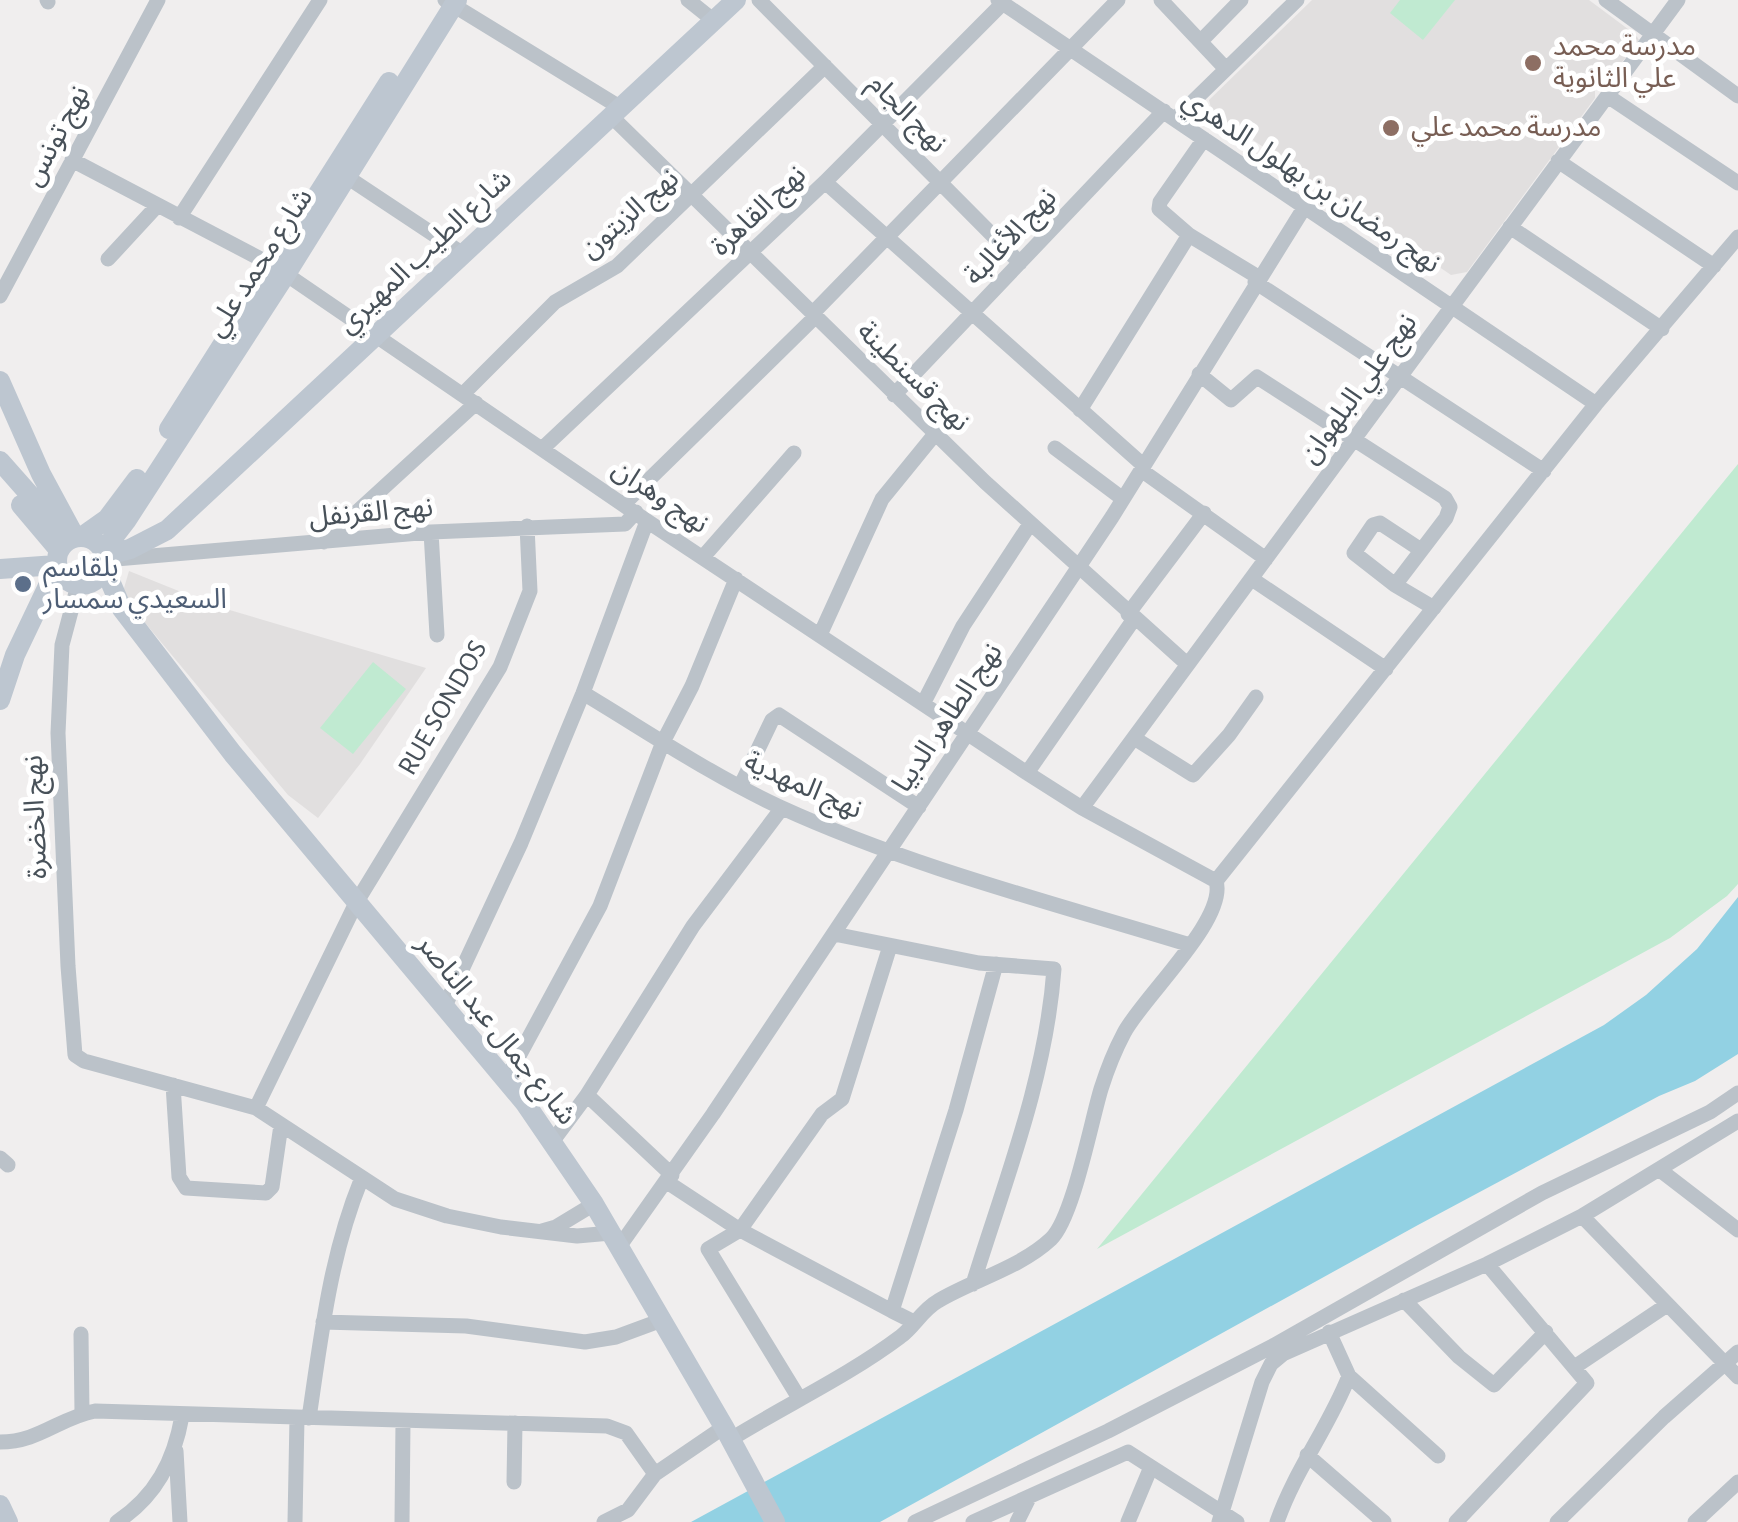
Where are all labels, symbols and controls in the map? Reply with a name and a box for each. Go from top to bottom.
place label: مدرسة محمد علي الثانوية [1553,33,1696,98]
marker: مدرسة محمد علي الثانوية [1522,52,1544,74]
street label: نهج الجام [859,69,952,162]
street label: نهج تونس [19,81,99,193]
street label: نهج رمضان بن بهلول الدهري [1174,85,1445,283]
place label: مدرسة محمد علي [1411,114,1602,147]
marker: مدرسة محمد علي [1380,117,1402,139]
street label: نهج القاهرة [706,161,815,265]
street label: نهج الزيتون [576,164,688,268]
street label: شارع الطيب المهيري [333,165,521,343]
street label: نهج الأغالبة [958,181,1066,294]
street label: شارع محمد علي [202,184,323,345]
street label: نهج علي البلهوان [1296,309,1427,472]
street label: نهج قسنطينة [848,317,975,441]
street label: نهج وهران [604,455,713,543]
street label: نهج القرنفل [308,494,435,537]
place label: بلقاسم السعيدي سمسار [42,554,227,619]
marker: بلقاسم السعيدي سمسار [12,573,34,595]
street label: RUE SONDOS [393,636,493,780]
street label: نهج الطاهر الدبيا [888,638,1012,800]
street label: نهج المهدية [738,748,866,829]
street label: نهج الخضرة [20,754,57,880]
street label: شارع جمال عبد الناصر [407,929,581,1133]

